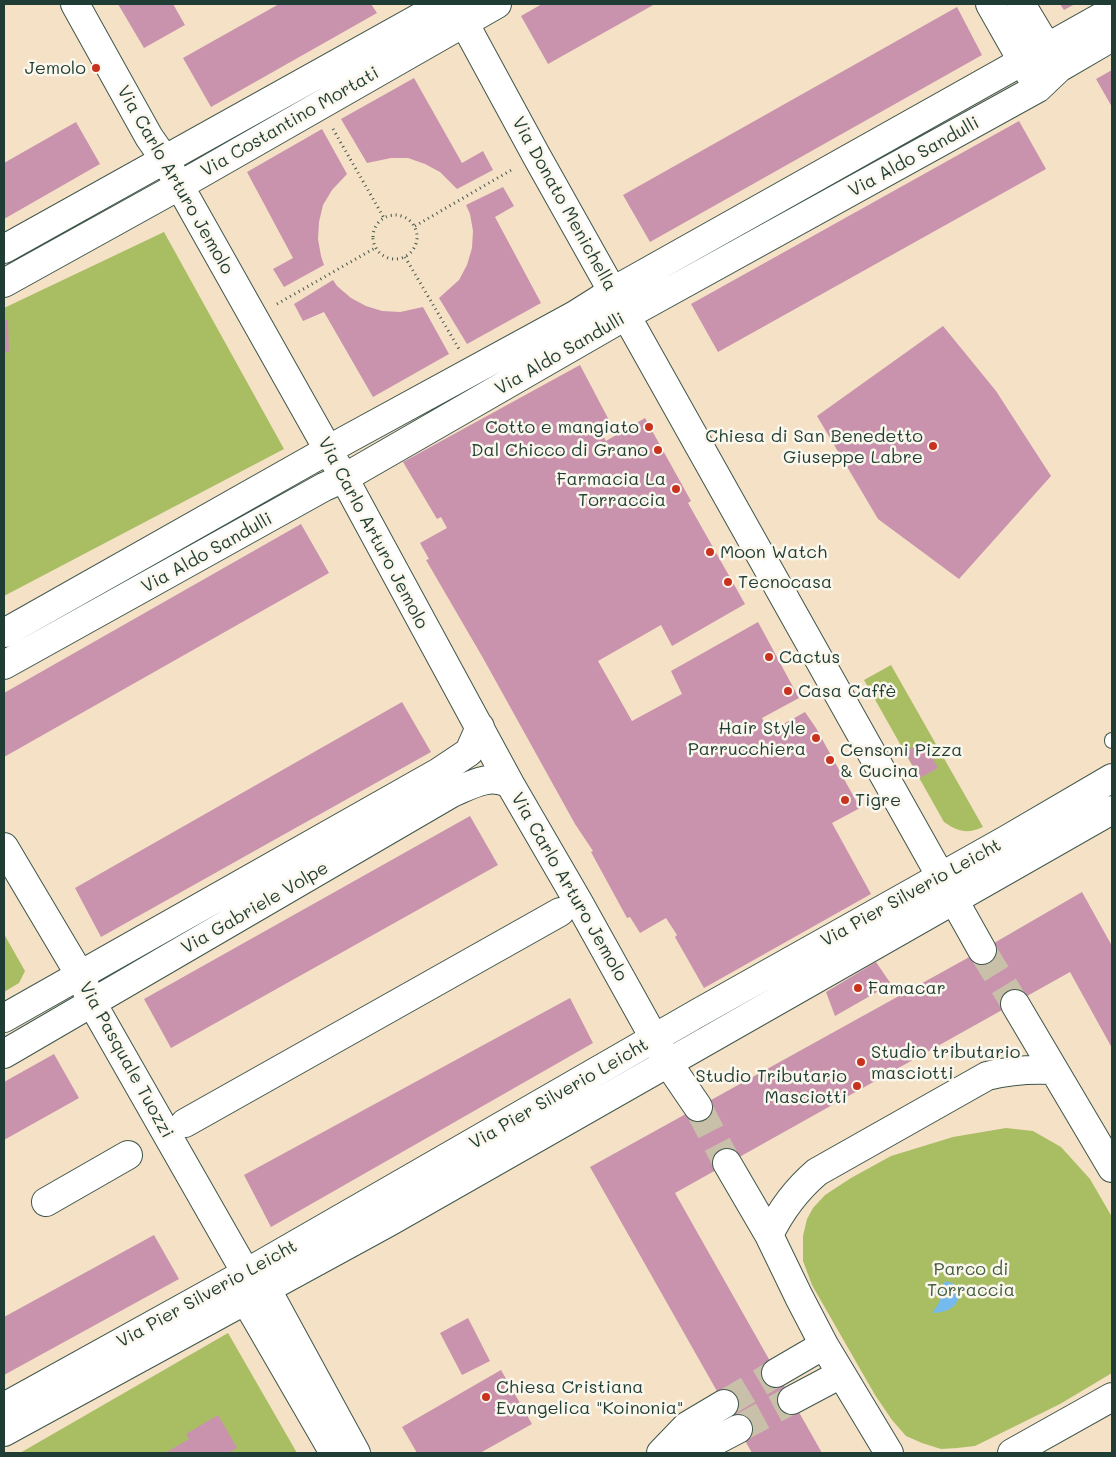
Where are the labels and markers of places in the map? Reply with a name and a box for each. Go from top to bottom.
place label: Jemolo [25,57,86,79]
marker: Jemolo [90,62,102,74]
place label: Cotto e mangiato [485,416,639,438]
marker: Cotto e mangiato [643,421,655,433]
place label: Chiesa di San Benedetto Giuseppe Labre [705,425,923,468]
place label: Dal Chicco di Grano [471,439,648,461]
marker: Chiesa di San Benedetto Giuseppe Labre [927,440,939,452]
marker: Dal Chicco di Grano [652,444,664,456]
place label: Farmacia La Torraccia [556,468,666,510]
marker: Farmacia La Torraccia [670,483,682,495]
place label: Moon Watch [720,541,827,563]
marker: Moon Watch [704,546,716,558]
place label: Tecnocasa [738,571,832,593]
marker: Tecnocasa [722,576,734,588]
place label: Cactus [779,646,840,668]
marker: Cactus [763,651,775,663]
place label: Casa Caffè [798,680,896,702]
marker: Casa Caffè [782,685,794,697]
place label: Hair Style Parrucchiera [688,717,806,760]
marker: Hair Style Parrucchiera [810,732,822,744]
place label: Censoni Pizza & Cucina [840,739,962,782]
marker: Censoni Pizza & Cucina [824,754,836,766]
place label: Tigre [855,789,901,811]
marker: Tigre [839,794,851,806]
place label: Famacar [868,977,946,999]
marker: Famacar [852,982,864,994]
place label: Studio tributario masciotti [871,1041,1020,1084]
marker: Studio tributario masciotti [855,1056,867,1068]
place label: Studio Tributario Masciotti [696,1065,847,1108]
marker: Studio Tributario Masciotti [851,1080,863,1092]
place label: Chiesa Cristiana Evangelica "Koinonia" [496,1376,683,1418]
marker: Chiesa Cristiana Evangelica "Koinonia" [480,1391,492,1403]

